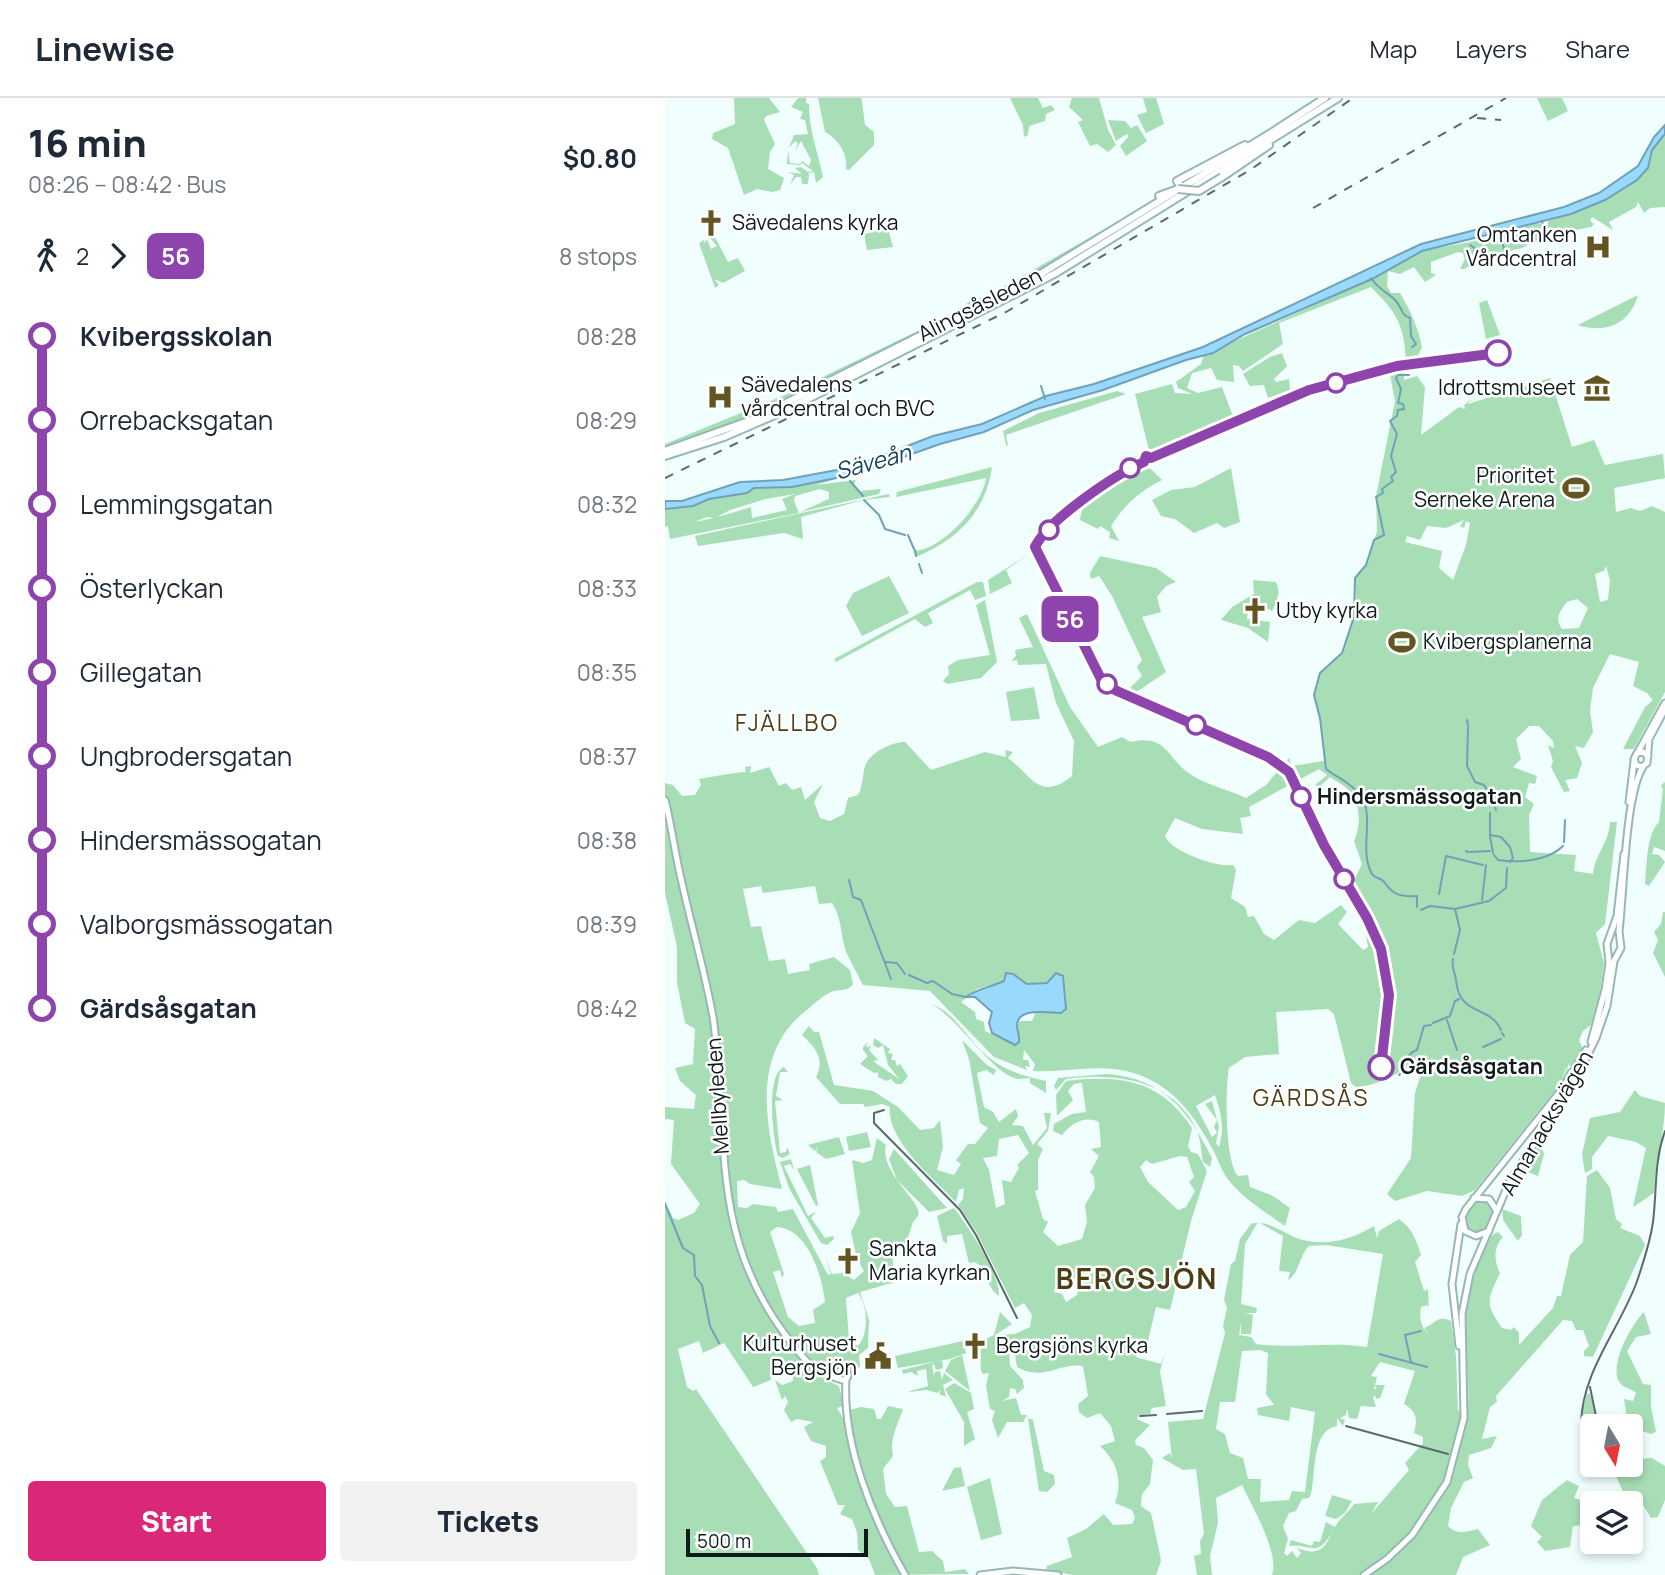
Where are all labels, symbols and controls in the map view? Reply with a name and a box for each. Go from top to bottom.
text: Linewise [35,26,175,71]
text: Map [1370,32,1417,65]
text: Layers [1455,32,1527,65]
text: Share [1565,32,1630,65]
text: 16 min [28,116,147,168]
text: $0.80 [563,140,637,176]
text: 08:26 – 08:42 · Bus [28,168,226,200]
church icon: Sävedalens kyrka [696,208,726,238]
place label: Sävedalens kyrka [732,208,899,236]
place label: Omtanken Vårdcentral [1466,220,1577,272]
hospital icon: Omtanken Vårdcentral [1583,232,1613,262]
icon: walk [28,237,66,275]
icon: forward [99,237,137,275]
text: 56 [161,239,190,272]
text: 2 [76,240,89,272]
text: 8 stops [559,240,637,272]
street label: Alingsåsleden [913,261,1046,347]
text: Kvibergsskolan [80,318,273,354]
text: 08:28 [576,320,637,352]
unlabelled marker [1485,340,1511,366]
place label: Sävedalens vårdcentral och BVC [741,370,935,422]
unlabelled marker [1326,373,1346,393]
place label: Idrottsmuseet [1438,373,1576,401]
museum icon: Idrottsmuseet [1582,373,1612,403]
hospital icon: Sävedalens vårdcentral och BVC [705,382,735,412]
text: Orrebacksgatan [80,402,273,438]
text: 08:29 [575,404,637,436]
water label: Säveån [831,435,916,487]
unlabelled marker [1120,458,1140,478]
place label: Prioritet Serneke Arena [1414,461,1555,513]
sports icon: Prioritet Serneke Arena [1561,473,1591,503]
text: Lemmingsgatan [80,486,273,522]
text: 08:32 [577,488,637,520]
unlabelled marker [1039,520,1059,540]
text: Österlyckan [80,570,223,606]
text: 08:33 [577,572,637,604]
line badge: 56 [1039,596,1101,642]
church icon: Utby kyrka [1240,596,1270,626]
place label: Utby kyrka [1276,596,1377,624]
text: 56 [1056,602,1084,635]
sports icon: Kvibergsplanerna [1387,627,1417,657]
place label: Kvibergsplanerna [1423,627,1592,655]
text: Gillegatan [80,654,202,690]
text: 08:35 [577,656,637,688]
unlabelled marker [1097,674,1117,694]
district label: FJÄLLBO [735,706,839,738]
unlabelled marker [1186,715,1206,735]
text: Ungbrodersgatan [80,738,292,774]
text: 08:37 [578,740,637,772]
place label: Hindersmässogatan [1317,782,1522,810]
marker: Hindersmässogatan [1291,787,1311,807]
text: Hindersmässogatan [80,822,322,858]
text: 08:38 [577,824,637,856]
unlabelled marker [1334,869,1354,889]
text: Valborgsmässogatan [80,906,333,942]
text: 08:39 [576,908,637,940]
text: Gärdsåsgatan [80,990,257,1026]
text: 08:42 [576,992,637,1024]
street label: Mellbyleden [699,1037,735,1155]
street label: Almanacksvägen [1493,1045,1599,1200]
place label: Gärdsåsgatan [1400,1052,1543,1080]
marker: Gärdsåsgatan [1368,1054,1394,1080]
district label: GÄRDSÅS [1253,1081,1369,1113]
place label: Sankta Maria kyrkan [869,1234,990,1286]
church icon: Sankta Maria kyrkan [833,1246,863,1276]
district label: BERGSJÖN [1056,1259,1218,1297]
place label: Kulturhuset Bergsjön [743,1329,857,1381]
church icon: Bergsjöns kyrka [960,1331,990,1361]
place label: Bergsjöns kyrka [996,1331,1148,1359]
public building icon: Kulturhuset Bergsjön [863,1341,893,1371]
north arrow [1580,1414,1643,1477]
map controls [1580,1414,1643,1554]
button: Start [28,1481,326,1561]
button: Tickets [340,1481,637,1561]
button: layers [1580,1491,1643,1554]
scale bar [686,1526,868,1558]
text: 500 m [697,1528,751,1554]

